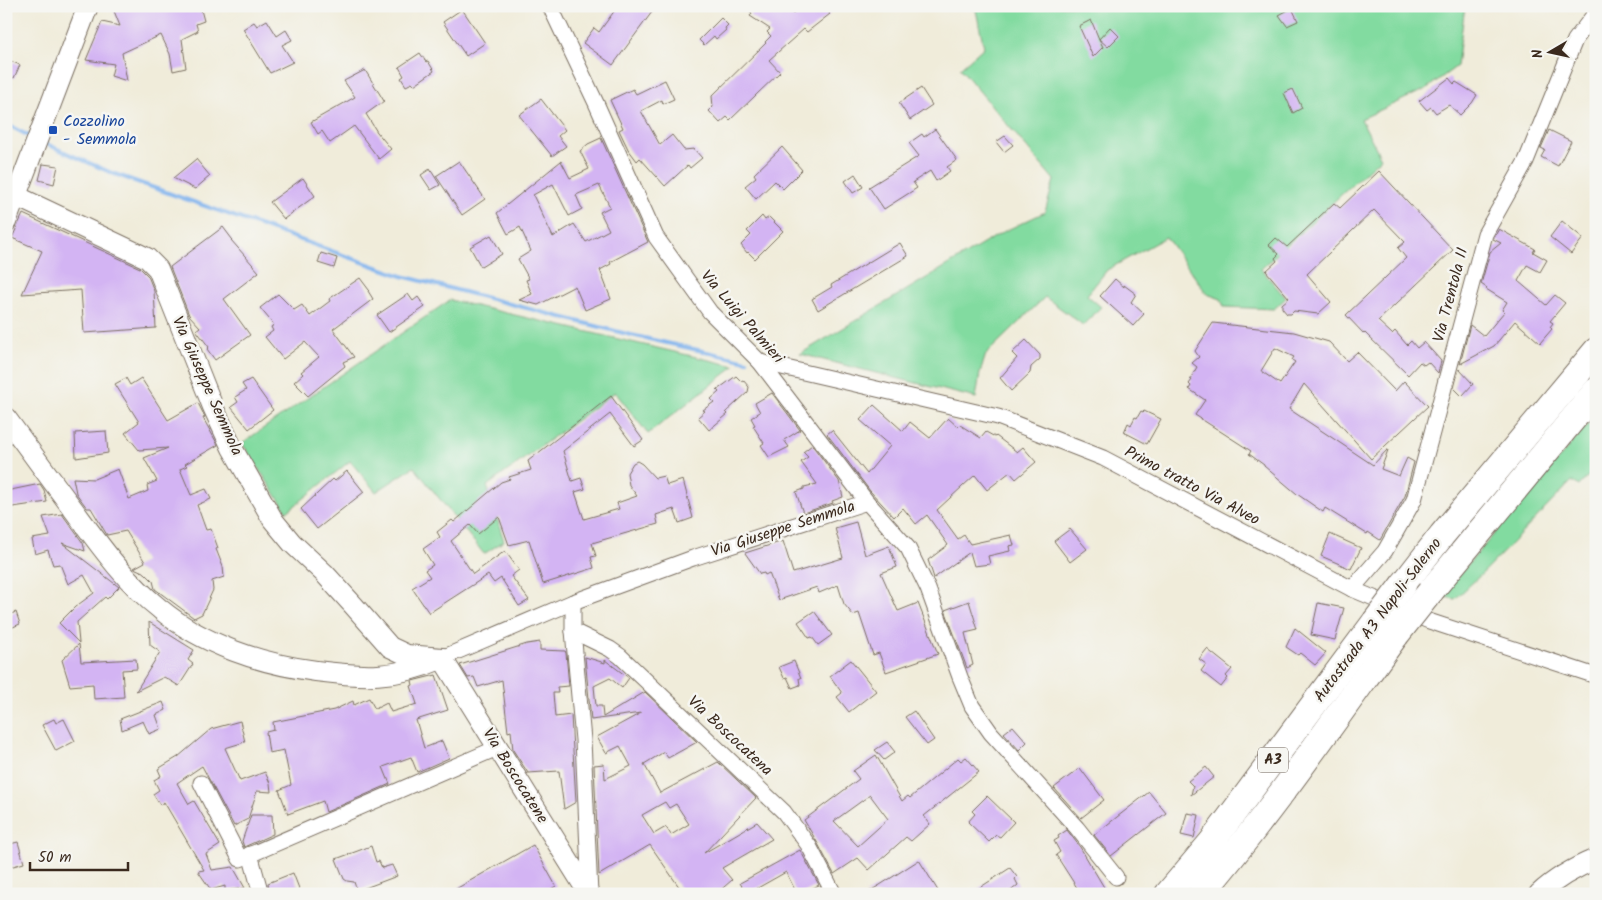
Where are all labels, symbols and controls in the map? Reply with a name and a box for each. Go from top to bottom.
north arrow [1524,28,1574,78]
text: N [1527,48,1550,60]
place label: Cozzolino - Semmola [63,109,137,152]
marker: Cozzolino - Semmola [47,124,59,136]
street label: Via Trentola II [1426,245,1476,345]
street label: Via Luigi Palmieri [694,265,791,370]
street label: Via Giuseppe Semmola [165,312,249,460]
street label: Primo tratto Via Alveo [1120,440,1264,532]
street label: Via Giuseppe Semmola [708,494,858,564]
street label: Autostrada A3 Napoli-Salerno [1308,532,1448,708]
street label: Via Boscocatena [682,690,778,782]
street label: Via Boscocatene [476,723,554,829]
road number: A3 [1258,748,1288,772]
scale bar [30,840,128,872]
text: 50 m [38,846,72,870]

